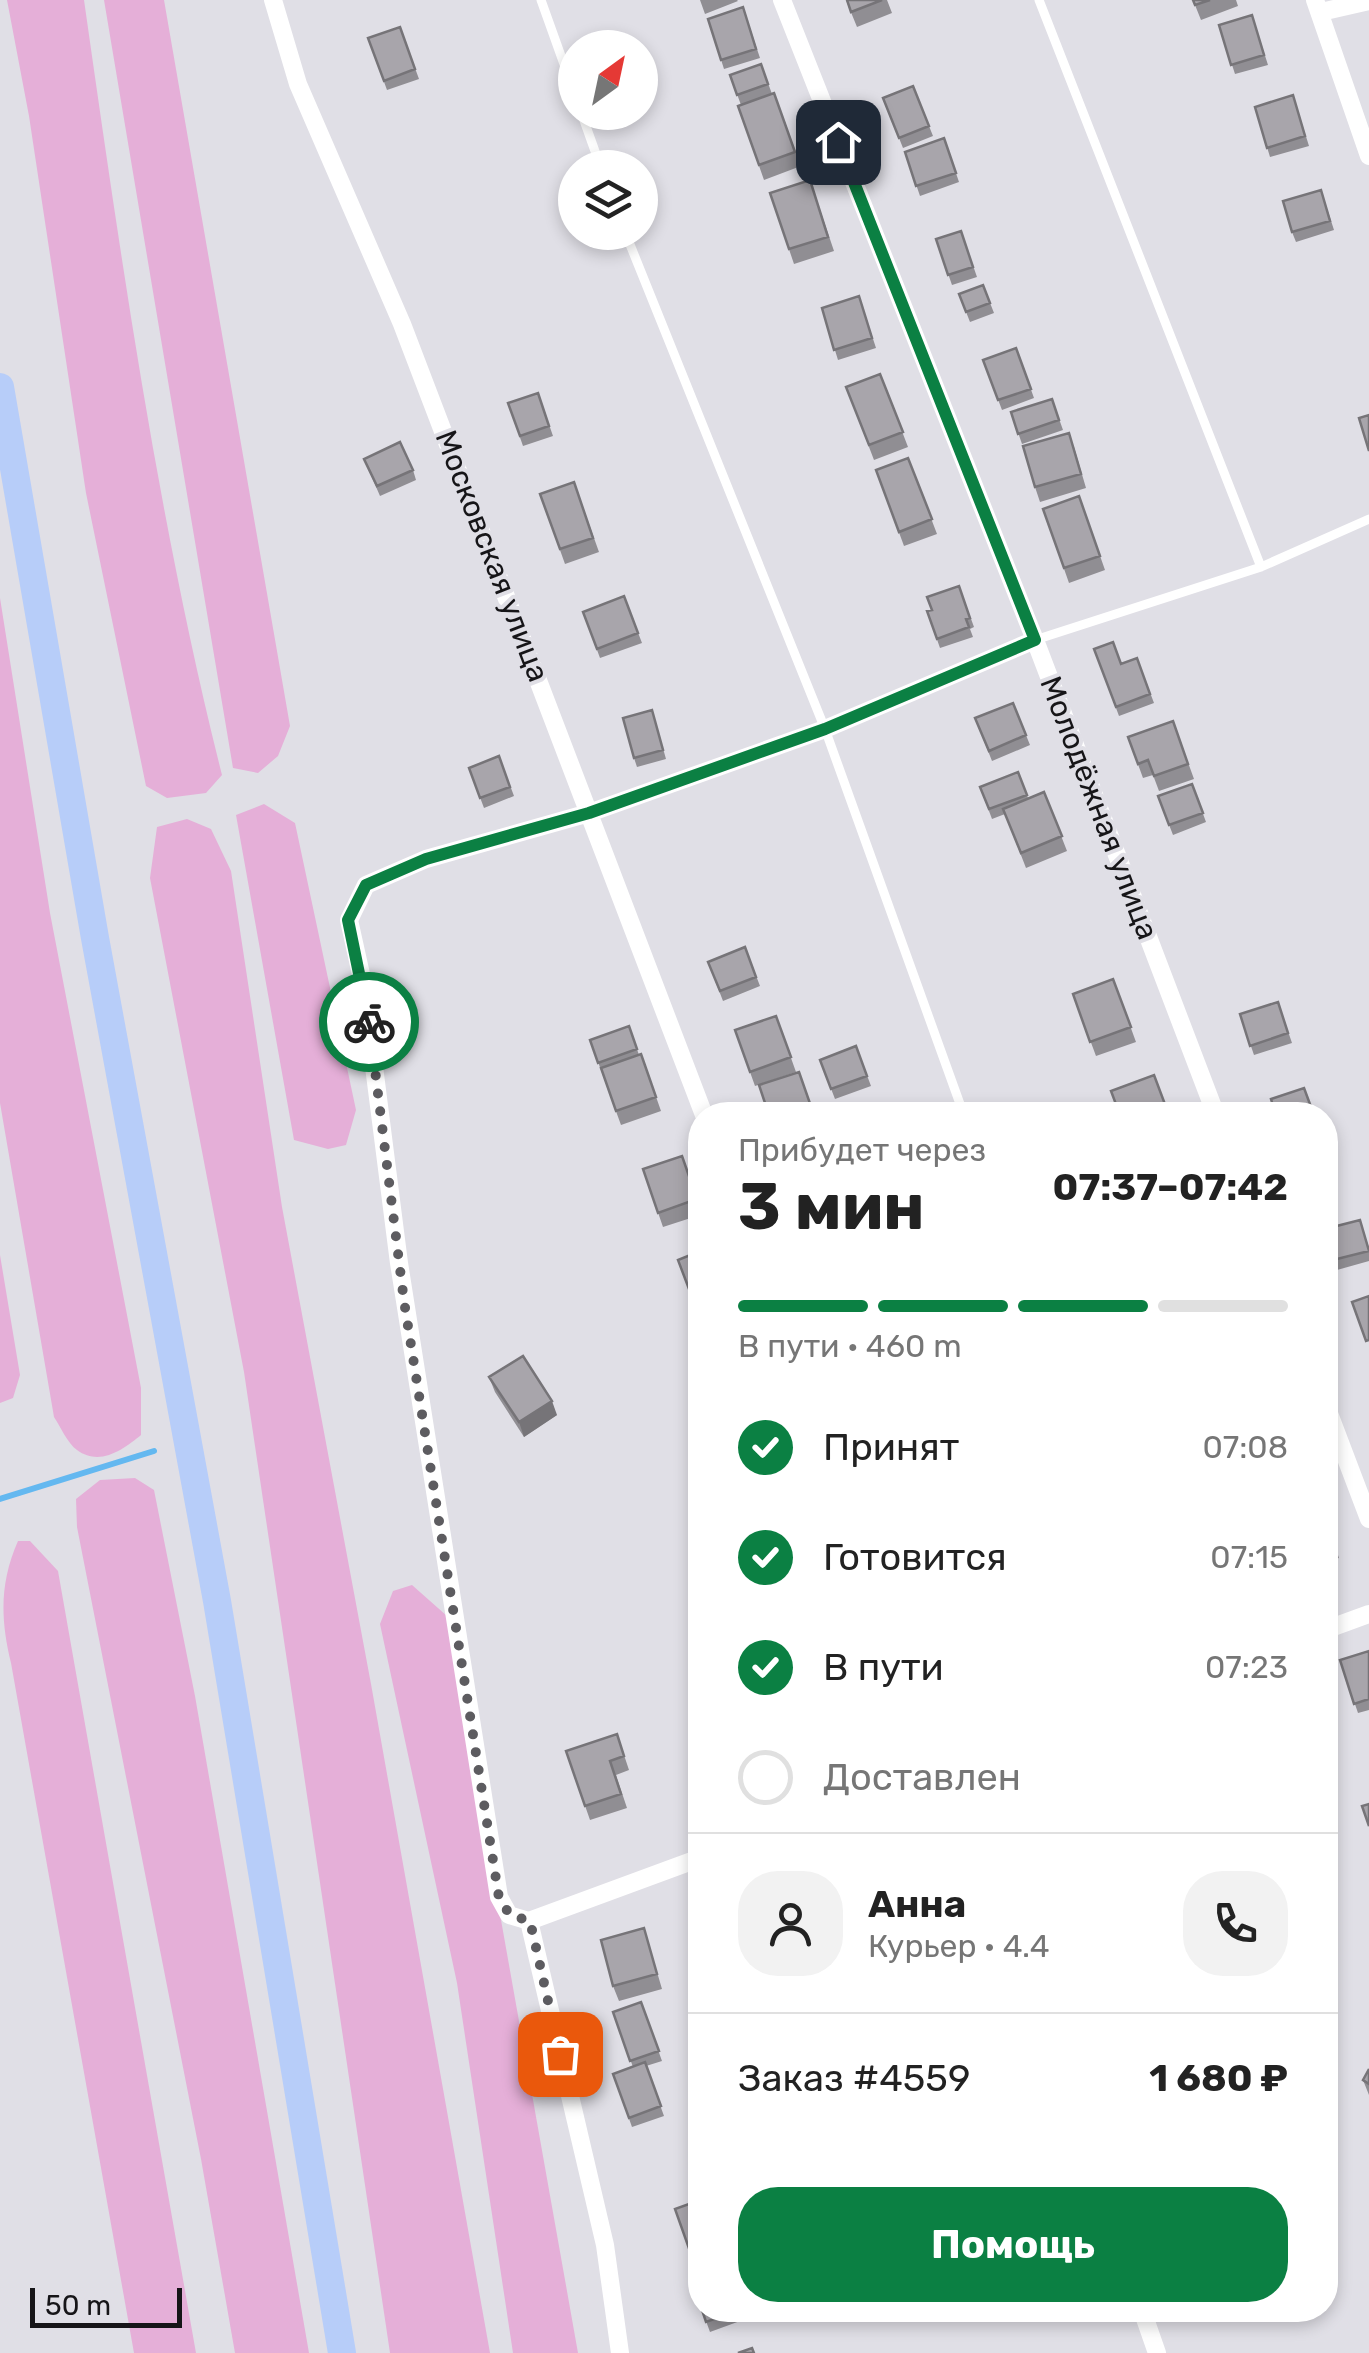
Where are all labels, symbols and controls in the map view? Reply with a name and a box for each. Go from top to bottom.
north arrow [558,30,658,130]
map controls [558,30,658,250]
pin [796,100,881,185]
icon: home [811,115,866,170]
button: layers [558,150,658,250]
street label: Московская улица [427,425,557,687]
street label: Молодёжная улица [1032,671,1166,945]
courier [319,972,419,1072]
icon: bike [342,995,397,1050]
text: Прибудет через [738,1131,986,1169]
text: 07:37–07:42 [1053,1164,1288,1210]
text: 3 мин [738,1168,925,1245]
text: В пути · 460 m [738,1327,962,1365]
icon: check [738,1420,793,1475]
text: Принят [823,1424,959,1470]
text: 07:08 [1202,1428,1288,1466]
icon: check [738,1530,793,1585]
text: Готовится [823,1534,1007,1580]
text: 07:15 [1210,1538,1288,1576]
icon: check [738,1640,793,1695]
text: В пути [823,1644,944,1690]
text: 07:23 [1205,1648,1288,1686]
text: Доставлен [823,1754,1021,1800]
button: person [738,1871,843,1976]
button: phone [1183,1871,1288,1976]
text: Анна [868,1881,966,1927]
text: Курьер · 4.4 [868,1927,1050,1965]
pin [518,2012,603,2097]
icon: bag [533,2027,588,2082]
text: Заказ #4559 [738,2055,970,2101]
text: 1 680 ₽ [1149,2055,1288,2101]
button: Помощь [738,2187,1288,2302]
scale bar [30,2283,182,2328]
text: 50 m [45,2289,111,2322]

